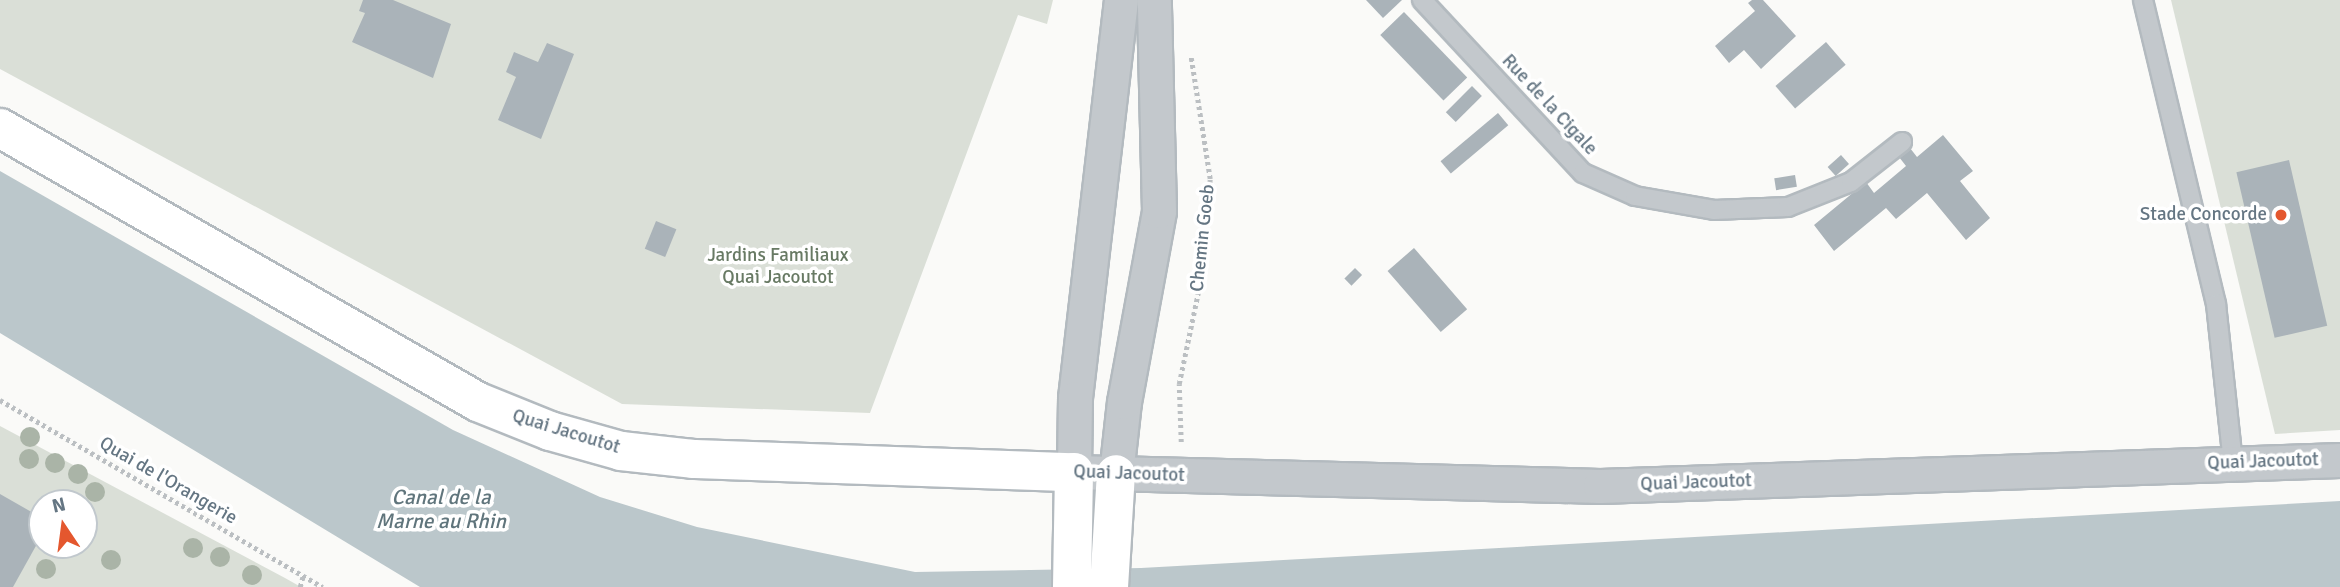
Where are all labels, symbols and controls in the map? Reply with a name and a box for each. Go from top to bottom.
street label: Rue de la Cigale [1497,50,1601,160]
street label: Chemin Goeb [1186,183,1220,293]
place label: Stade Concorde [2140,204,2267,226]
marker: Stade Concorde [2273,207,2289,223]
park label: Jardins Familiaux Quai Jacoutot [707,245,849,289]
street label: Quai Jacoutot [509,405,623,459]
street label: Quai de l'Orangerie [95,432,241,530]
street label: Quai Jacoutot [2207,449,2319,475]
street label: Quai Jacoutot [1073,461,1185,487]
street label: Quai Jacoutot [1640,470,1752,496]
water label: Canal de la Marne au Rhin [376,484,506,534]
north arrow [28,489,98,559]
text: N [50,492,68,519]

